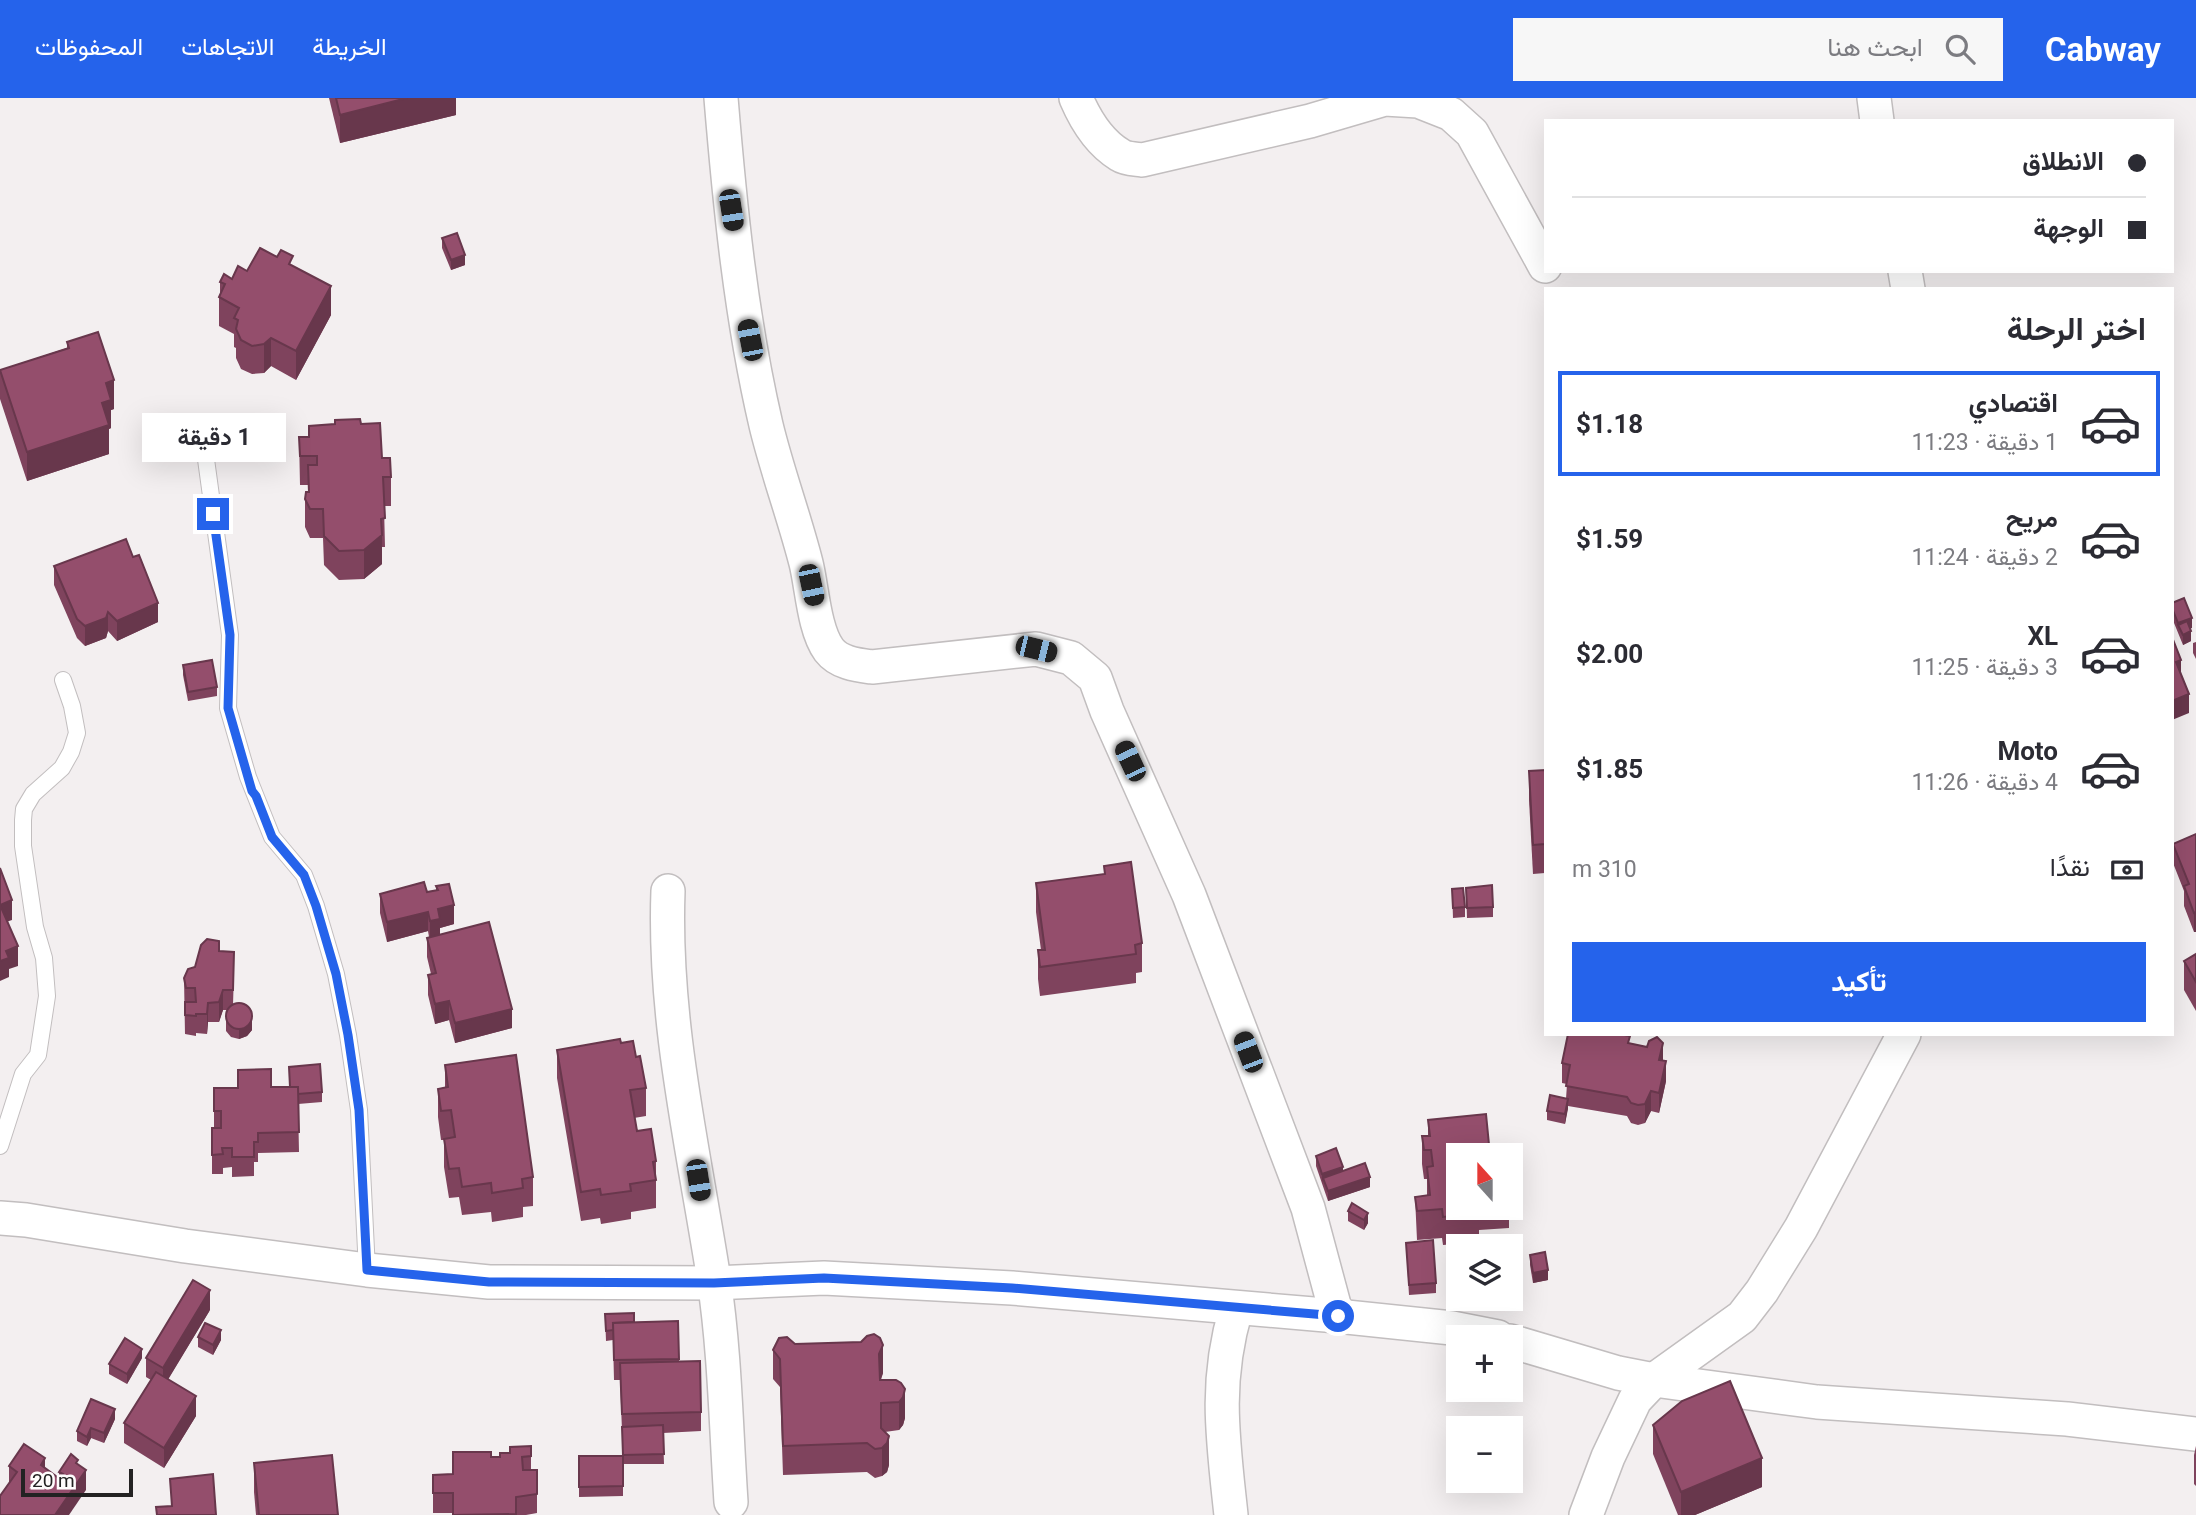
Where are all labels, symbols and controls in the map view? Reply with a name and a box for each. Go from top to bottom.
search box [1513,18,2003,81]
icon: search [1941,30,1979,68]
text: Cabway [2045,30,2161,69]
text: ابحث هنا [1827,32,1923,62]
text: المحفوظات [35,33,143,61]
text: الاتجاهات [181,33,274,61]
text: الخريطة [312,33,387,61]
text: الانطلاق [2022,146,2104,176]
car [718,188,745,232]
text: الوجهة [2033,213,2104,243]
text: اختر الرحلة [2007,310,2146,348]
car [736,317,765,363]
text: اقتصادي [1969,388,2058,418]
icon: car [2079,392,2142,455]
text: $1.18 [1576,409,1643,439]
callout: 1 دقيقة [141,412,285,462]
text: 1 دقيقة [177,424,251,451]
text: 1 دقيقة · 11:23 [1911,429,2058,456]
route end [197,498,229,530]
text: مريح [2006,503,2058,533]
icon: car [2079,507,2142,570]
text: $1.59 [1576,524,1643,554]
text: 2 دقيقة · 11:24 [1911,544,2058,571]
car [797,562,826,608]
text: XL [2027,621,2058,651]
icon: car [2079,622,2142,685]
car [1014,634,1059,664]
text: $2.00 [1576,639,1643,669]
text: 3 دقيقة · 11:25 [1911,654,2058,681]
text: Moto [1997,736,2058,766]
icon: car [2079,737,2142,800]
car [1112,738,1149,784]
text: $1.85 [1576,754,1643,784]
text: 4 دقيقة · 11:26 [1911,769,2058,796]
icon: cash [2108,851,2146,889]
text: نقدًا [2050,852,2090,882]
text: 310 m [1572,856,1637,883]
button: تأكيد [1572,942,2146,1022]
car [1231,1029,1266,1075]
north arrow [1446,1143,1522,1220]
map controls [1446,1143,1523,1493]
car [685,1158,712,1202]
button: layers [1446,1234,1523,1311]
route start [1322,1300,1354,1332]
button: + [1446,1325,1523,1402]
button: − [1446,1416,1523,1493]
scale bar [21,1466,133,1498]
text: 20 m [32,1469,75,1492]

